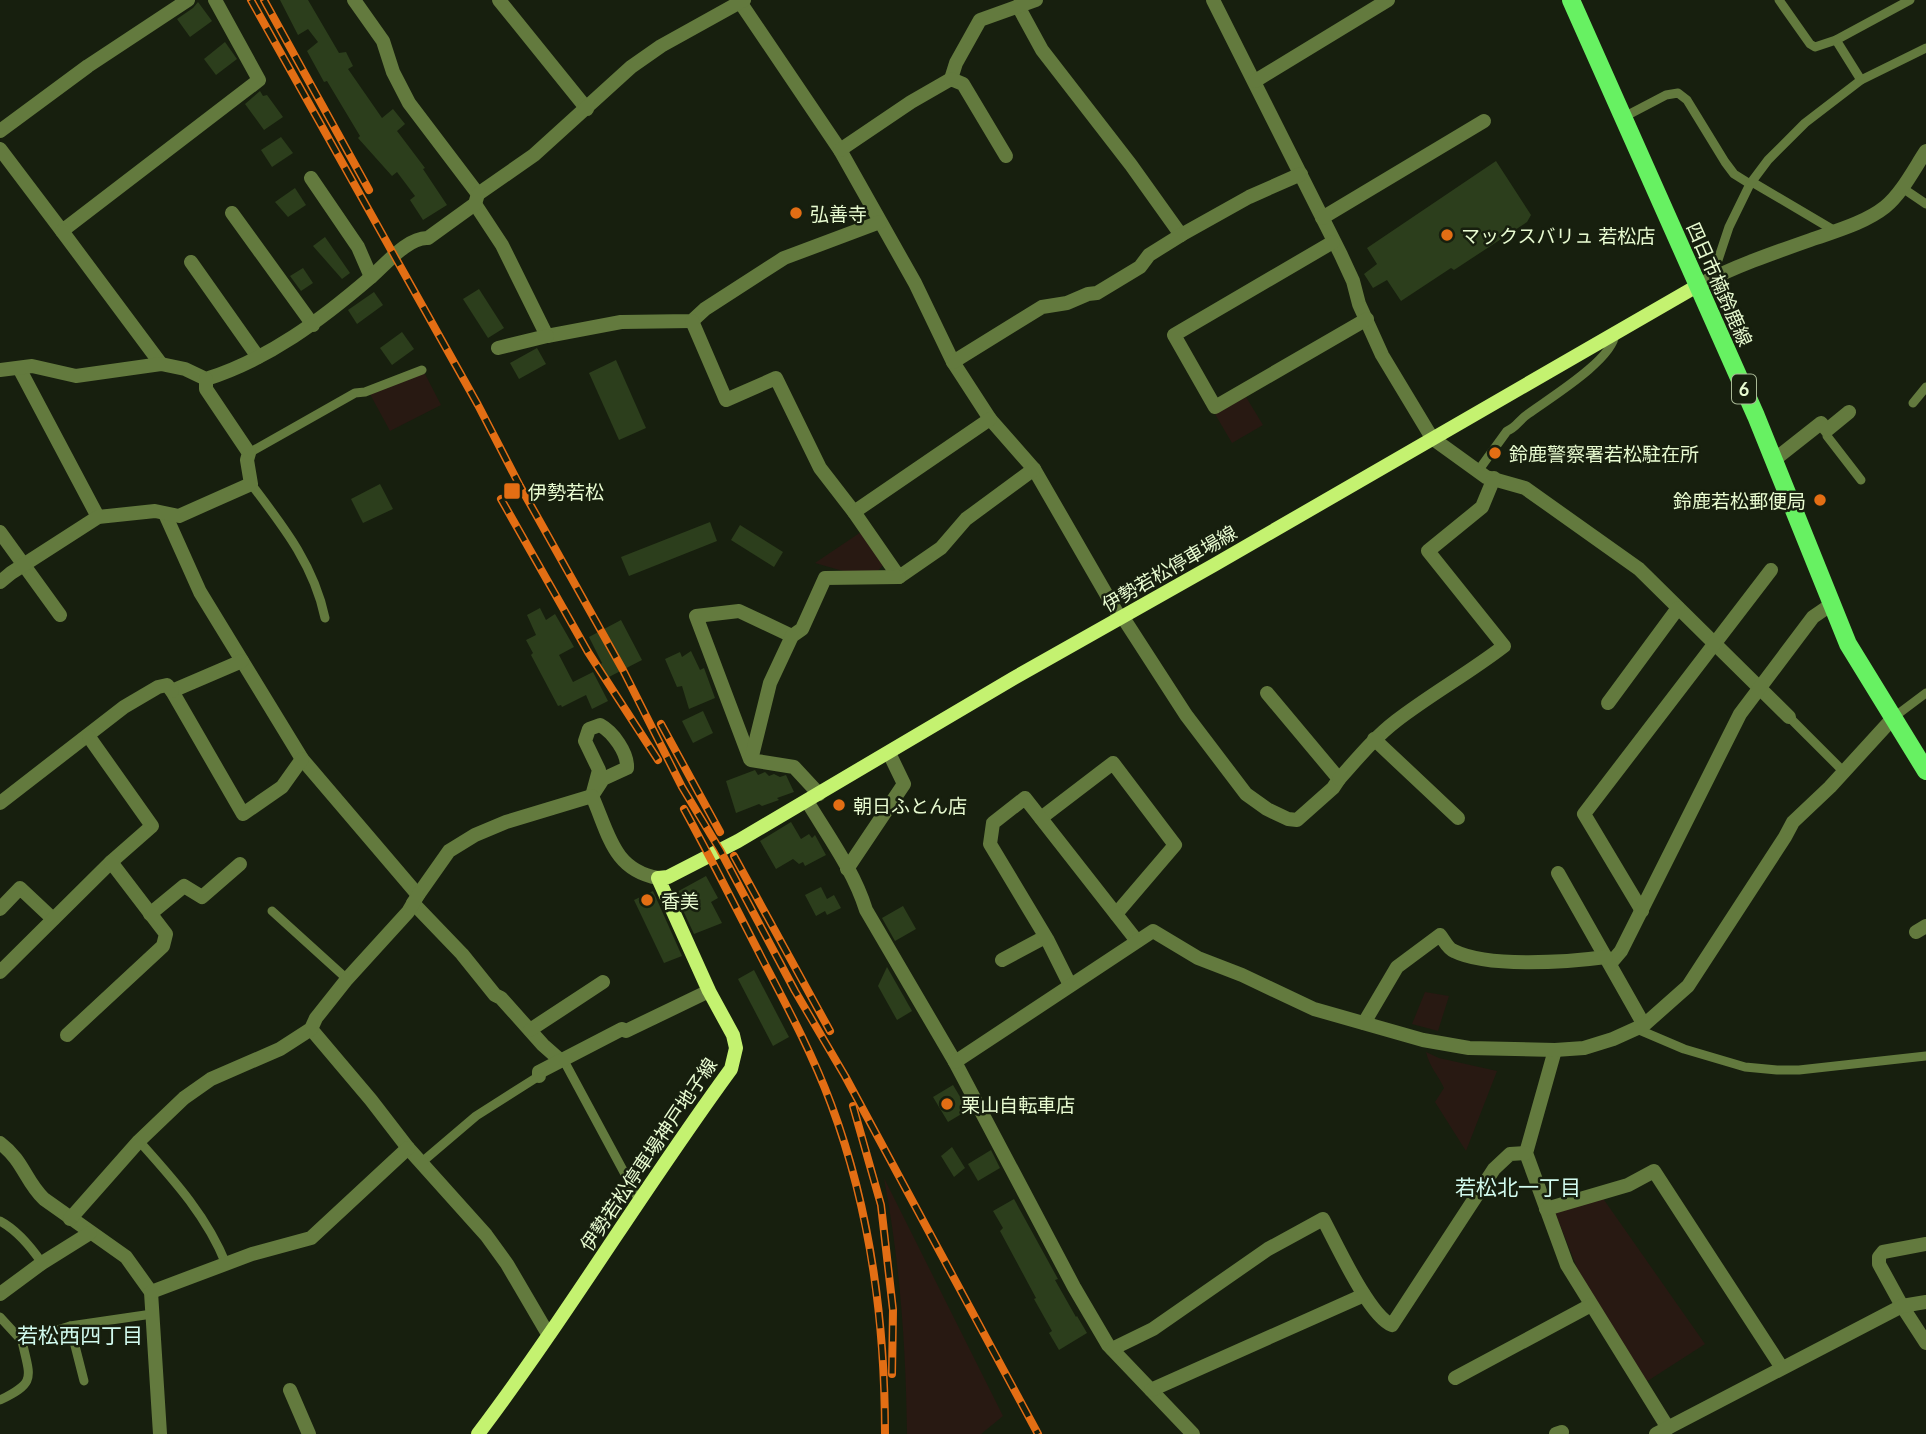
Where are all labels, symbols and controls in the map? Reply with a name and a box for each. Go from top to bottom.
place label: 弘善寺 [810,202,867,225]
marker: 弘善寺 [788,205,804,221]
street label: 四日市楠鈴鹿線 [1682,219,1758,349]
place label: マックスバリュ 若松店 [1461,224,1655,247]
marker: マックスバリュ 若松店 [1439,227,1455,243]
road number: 6 [1732,374,1756,404]
place label: 鈴鹿警察署若松駐在所 [1509,442,1699,465]
marker: 鈴鹿警察署若松駐在所 [1487,445,1503,461]
place label: 伊勢若松 [528,480,604,503]
marker: 伊勢若松 [502,481,522,501]
place label: 鈴鹿若松郵便局 [1673,489,1806,512]
marker: 鈴鹿若松郵便局 [1812,492,1828,508]
street label: 伊勢若松停車場線 [1097,520,1241,616]
place label: 朝日ふとん店 [853,794,967,817]
marker: 朝日ふとん店 [831,797,847,813]
place label: 香美 [661,889,699,912]
marker: 香美 [639,892,655,908]
street label: 伊勢若松停車場神戸地子線 [575,1053,721,1255]
place label: 栗山自転車店 [961,1093,1075,1116]
marker: 栗山自転車店 [939,1096,955,1112]
district label: 若松北一丁目 [1455,1174,1581,1199]
district label: 若松西四丁目 [17,1322,143,1347]

